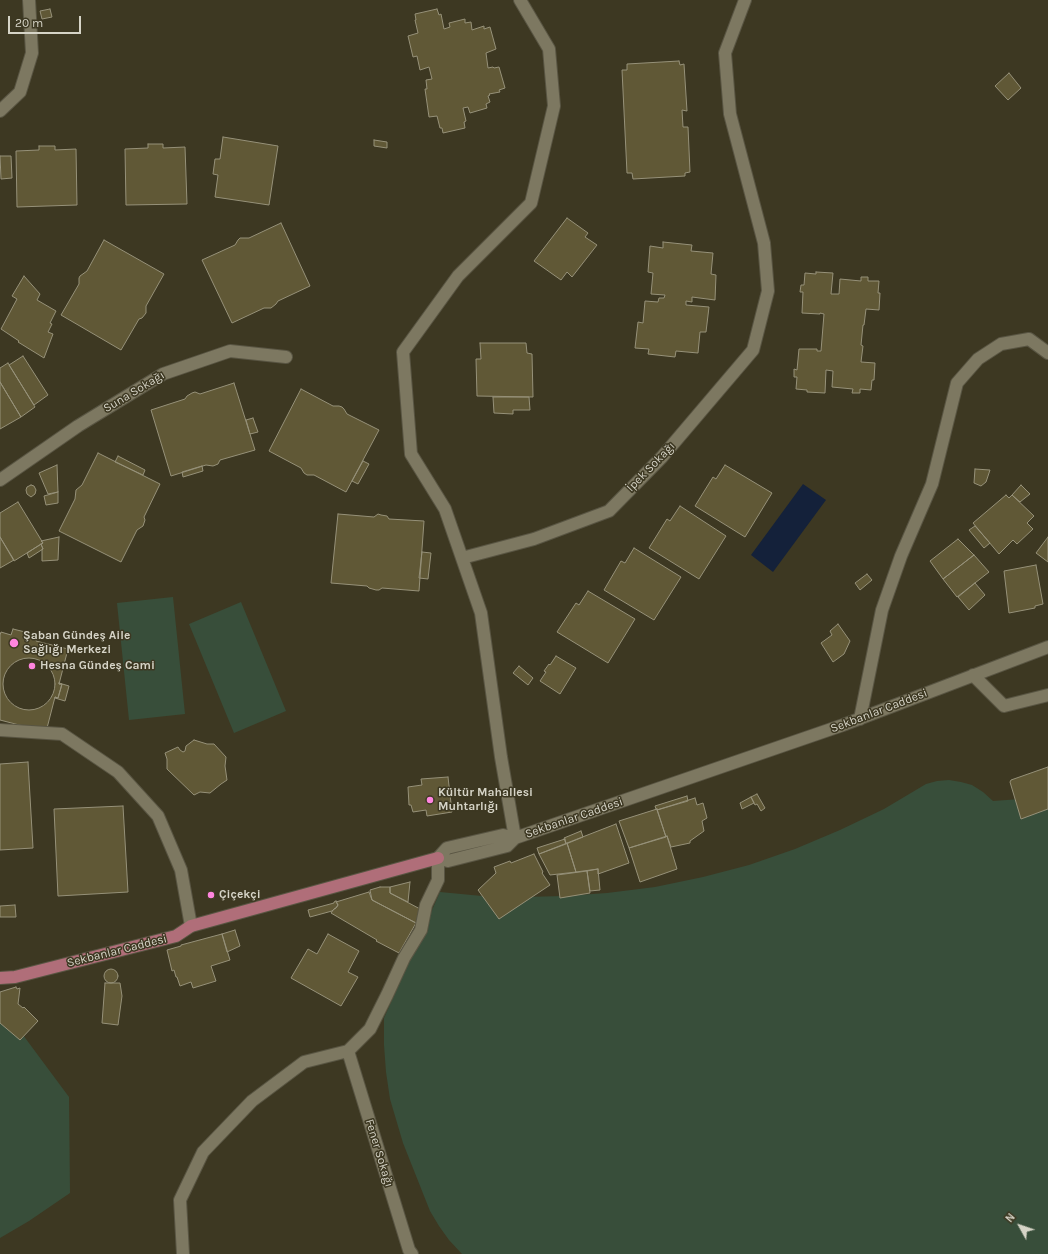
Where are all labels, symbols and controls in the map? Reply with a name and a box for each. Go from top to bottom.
scale bar [10,8,83,34]
text: 20 m [15,16,43,30]
street label: Suna Sokağı [101,368,167,416]
street label: İpek Sokağı [624,439,678,495]
place label: Şaban Gündeş Aile Sağlığı Merkezi [23,629,130,657]
marker: Şaban Gündeş Aile Sağlığı Merkezi [8,637,20,649]
place label: Hesna Gündeş Cami [40,659,155,673]
marker: Hesna Gündeş Cami [27,661,37,671]
street label: Sekbanlar Caddesi [829,686,929,736]
place label: Kültür Mahallesi Muhtarlığı [438,786,533,814]
marker: Kültür Mahallesi Muhtarlığı [425,795,435,805]
street label: Sekbanlar Caddesi [523,795,625,841]
place label: Çiçekçi [219,888,261,902]
marker: Çiçekçi [206,890,216,900]
street label: Sekbanlar Caddesi [66,932,168,970]
street label: Fener Sokağı [362,1117,396,1189]
north arrow [1000,1206,1040,1246]
text: N [1003,1211,1018,1225]

